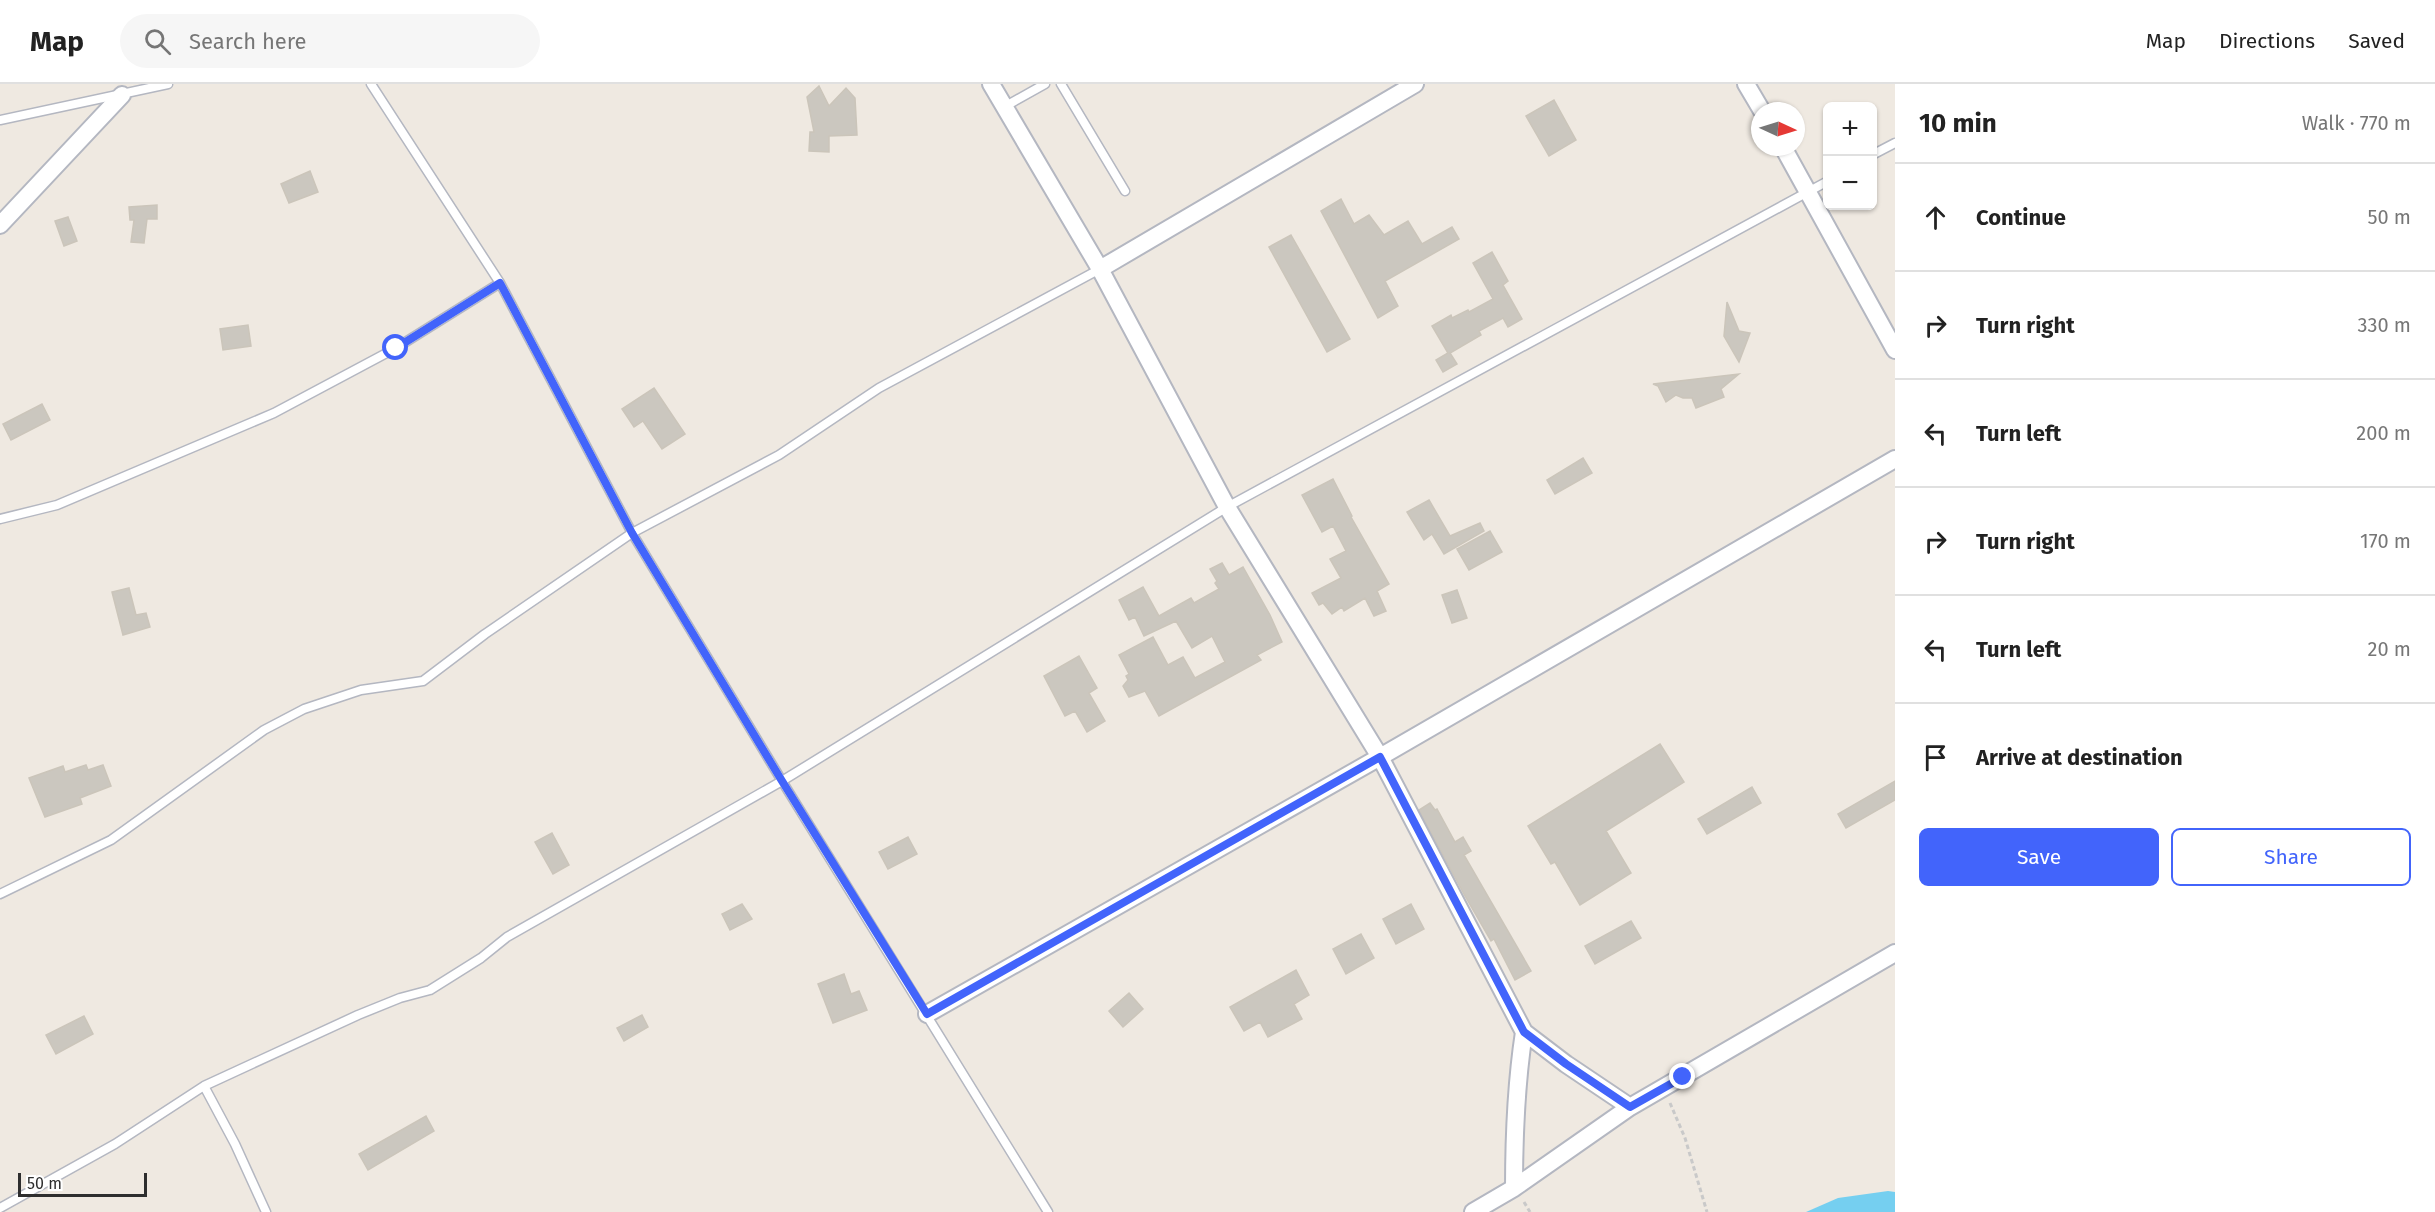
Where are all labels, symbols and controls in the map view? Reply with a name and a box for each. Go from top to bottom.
search box [120,14,540,68]
text: Map [30,25,84,58]
icon: search [141,25,174,58]
text: Search here [189,28,307,55]
text: Map [2146,28,2186,54]
text: Directions [2219,28,2315,54]
text: Saved [2348,28,2405,54]
north arrow [1751,102,1805,156]
map controls [1823,102,1877,210]
button: + [1823,102,1877,156]
text: 10 min [1919,108,1997,139]
text: Walk · 770 m [2302,111,2411,135]
button: − [1823,156,1877,210]
icon: ahead [1919,201,1952,234]
text: Continue [1976,204,2066,231]
text: 50 m [2367,205,2411,229]
icon: right [1919,309,1952,342]
text: Turn right [1976,312,2075,339]
text: 330 m [2357,313,2411,337]
route start [382,334,408,360]
icon: left [1919,417,1952,450]
text: Turn left [1976,420,2061,447]
text: 200 m [2356,421,2411,445]
icon: right [1919,525,1952,558]
text: Turn right [1976,528,2075,555]
text: 170 m [2360,529,2411,553]
icon: left [1919,633,1952,666]
text: Turn left [1976,636,2061,663]
text: 20 m [2368,637,2411,661]
icon: arrive [1919,741,1952,774]
text: Arrive at destination [1976,744,2183,771]
button: Save [1919,828,2159,886]
button: Share [2171,828,2411,886]
route end [1669,1063,1695,1089]
scale bar [18,1170,147,1198]
text: 50 m [27,1174,62,1193]

